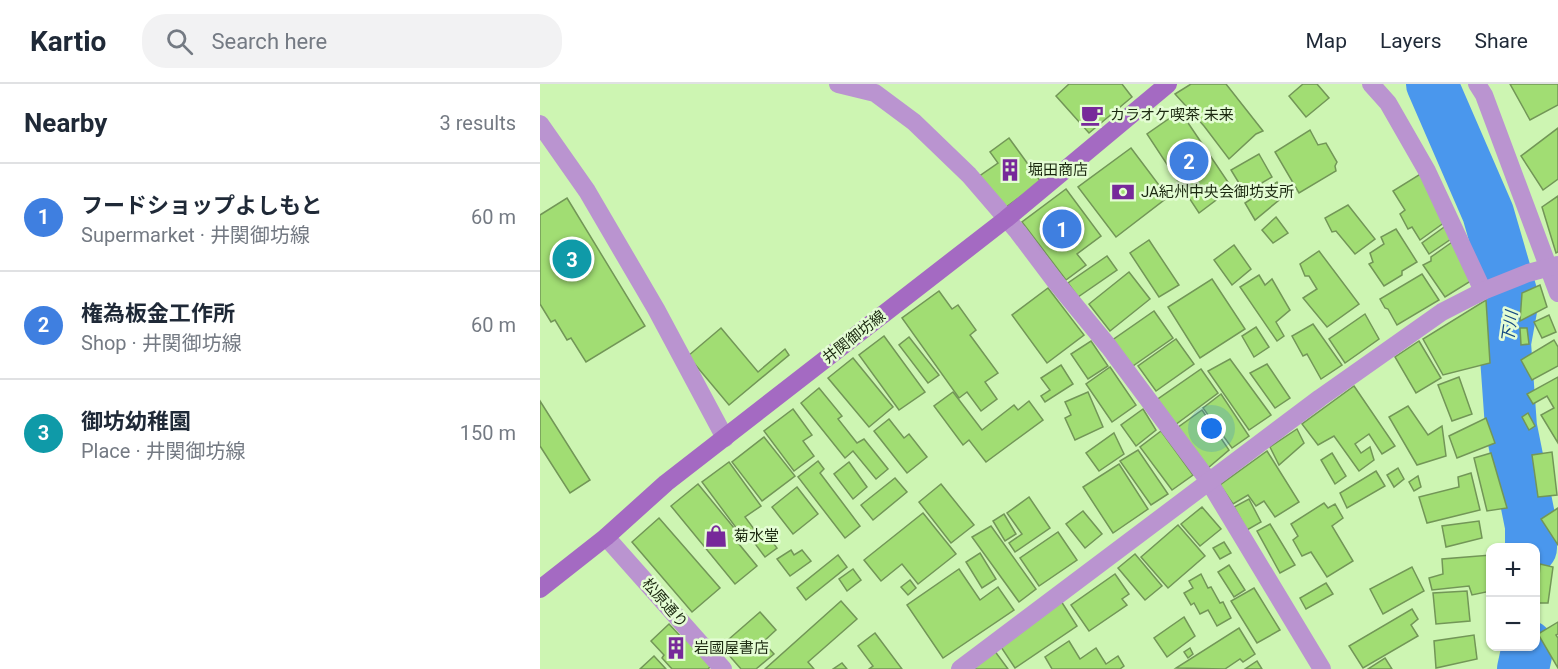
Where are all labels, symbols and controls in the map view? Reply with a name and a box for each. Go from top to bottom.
search box [142,14,562,68]
text: Kartio [30,25,106,58]
icon: search [163,25,196,58]
text: Search here [211,29,327,54]
text: Map [1305,29,1347,53]
text: Layers [1380,29,1441,53]
text: Share [1474,29,1528,53]
cafe icon: カラオケ喫茶 未来 [1079,102,1105,128]
place label: カラオケ喫茶 未来 [1110,106,1234,124]
text: Nearby [24,108,107,138]
text: 3 results [440,111,516,135]
pin: 2 [1170,138,1208,184]
building icon: 堀田商店 [997,157,1023,183]
place label: 堀田商店 [1028,161,1088,179]
bank icon: JA紀州中央会御坊支所 [1110,179,1136,205]
place label: JA紀州中央会御坊支所 [1141,183,1294,201]
text: フードショップよしもと [81,193,323,218]
text: 1 [38,205,49,229]
text: 60 m [471,205,516,229]
pin: 1 [1042,206,1082,252]
text: Supermarket · 井関御坊線 [81,223,310,247]
pin: 3 [552,236,591,282]
text: 権為板金工作所 [81,301,235,326]
street label: 井関御坊線 [819,307,889,367]
water label: 下川 [1498,308,1521,344]
text: 2 [38,313,49,337]
text: 60 m [471,313,516,337]
text: Shop · 井関御坊線 [81,331,242,355]
text: 御坊幼稚園 [81,409,191,434]
your location [1197,414,1226,443]
text: 3 [38,421,49,445]
text: 150 m [460,421,516,445]
text: Place · 井関御坊線 [81,439,246,463]
shop icon: 菊水堂 [703,523,729,549]
place label: 菊水堂 [734,527,779,545]
map controls [1486,543,1540,651]
button: + [1486,543,1540,597]
street label: 松原通り [639,574,691,632]
button: − [1486,597,1540,651]
building icon: 岩國屋書店 [663,635,689,661]
place label: 岩國屋書店 [694,639,769,657]

